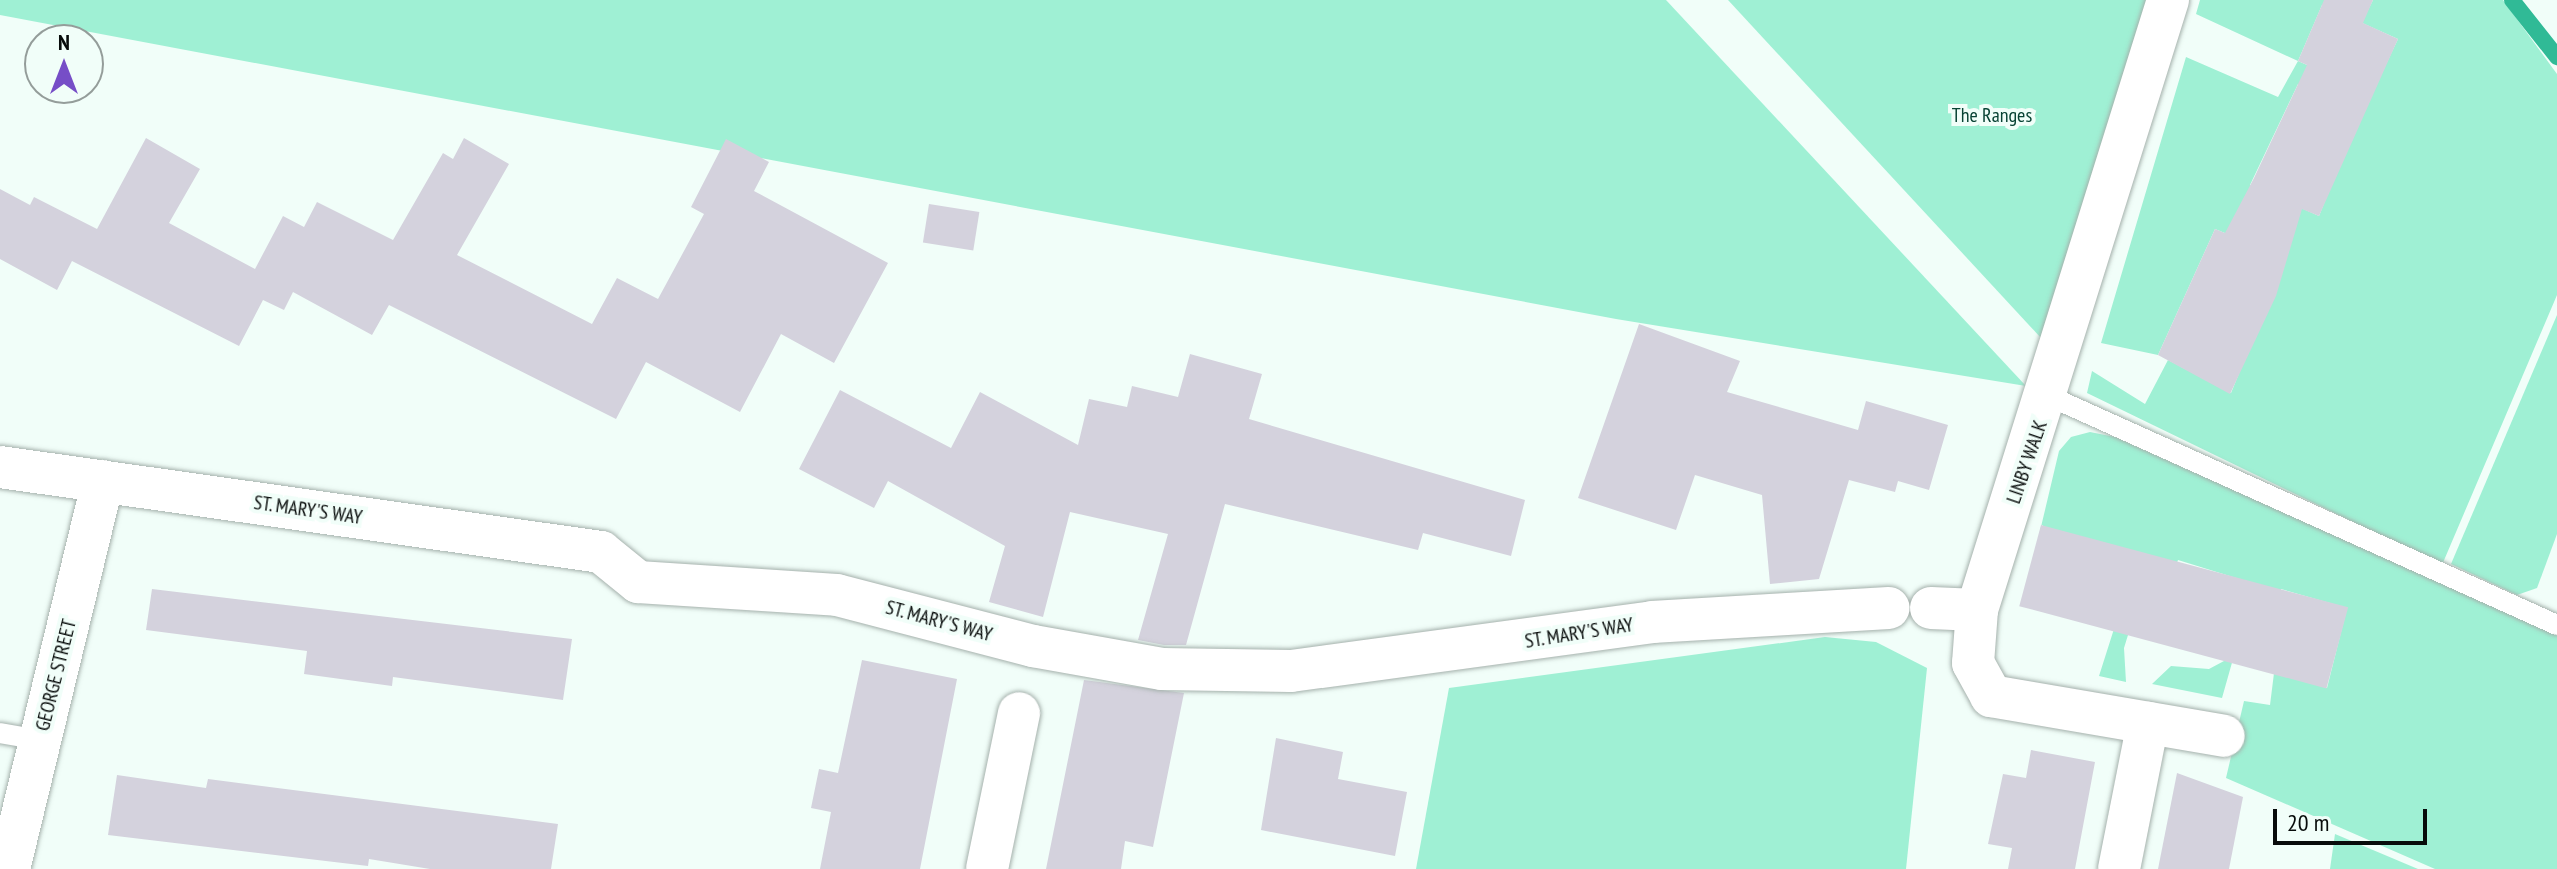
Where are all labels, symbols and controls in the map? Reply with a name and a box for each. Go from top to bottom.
north arrow [24,24,104,104]
text: N [58,28,70,56]
park label: The Ranges [1952,103,2032,127]
street label: LINBY WALK [2001,417,2053,507]
street label: ST. MARY'S WAY [251,490,365,530]
street label: ST. MARY'S WAY [882,595,996,647]
street label: ST. MARY'S WAY [1522,612,1636,654]
street label: GEORGE STREET [31,617,81,733]
scale bar [2277,793,2431,843]
text: 20 m [2287,807,2329,838]

